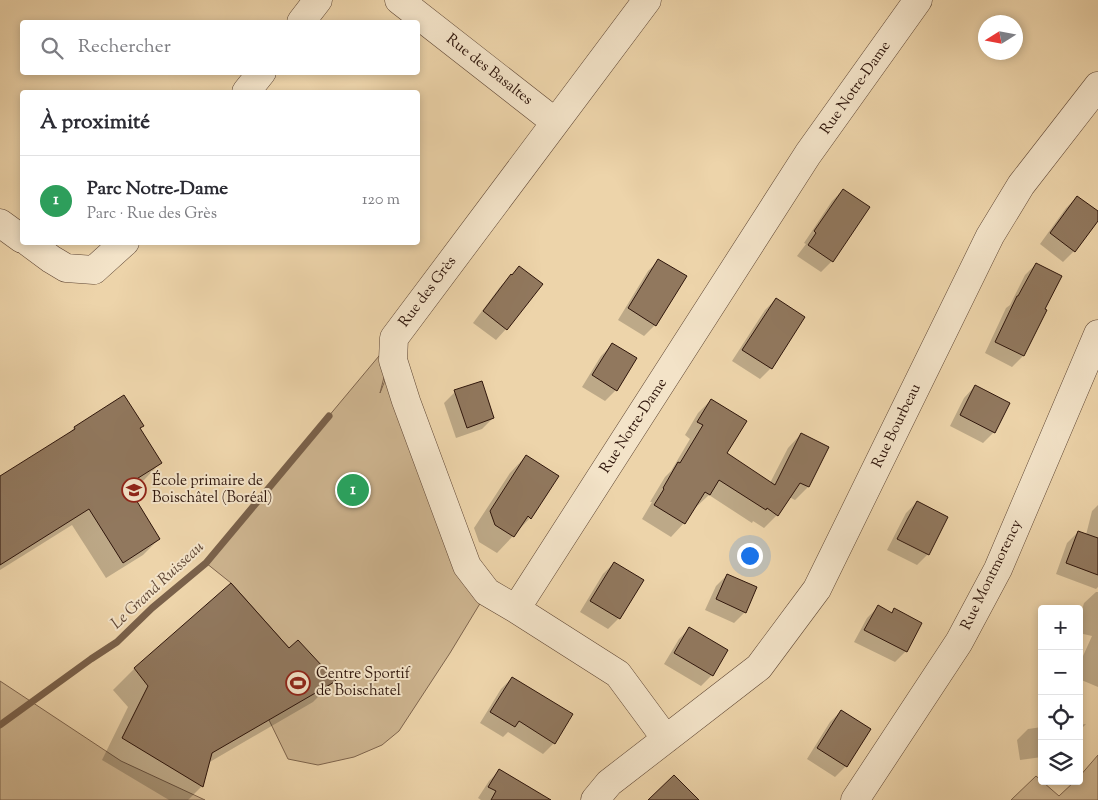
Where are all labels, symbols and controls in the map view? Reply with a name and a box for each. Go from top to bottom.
north arrow [978,15,1023,60]
search box [20,20,420,75]
street label: Rue des Basaltes [441,29,537,111]
icon: search [38,34,66,62]
text: Rechercher [78,34,171,61]
street label: Rue Notre-Dame [816,37,896,139]
text: À proximité [40,108,150,138]
text: Parc Notre-Dame [87,176,228,203]
text: 1 [53,189,59,212]
text: 120 m [362,189,400,212]
text: Parc · Rue des Grès [87,203,217,226]
street label: Rue des Grès [394,252,462,332]
street label: Rue Notre-Dame [595,374,673,478]
street label: Rue Bourbeau [868,380,927,472]
place label: École primaire de Boischâtel (Boréal) [152,470,273,509]
pin: 1 [337,471,369,509]
school or university icon: École primaire de Boischâtel (Boréal) [121,477,147,503]
street label: Rue Montmorency [956,516,1028,634]
water label: Le Grand Ruisseau [106,536,210,635]
your location [737,543,763,569]
map controls [1038,605,1083,785]
button: + [1038,605,1083,650]
button: − [1038,650,1083,695]
place label: Centre Sportif de Boischatel [316,664,411,702]
sports icon: Centre Sportif de Boischatel [285,670,311,696]
button: locate [1038,695,1083,740]
button: layers [1038,740,1083,785]

